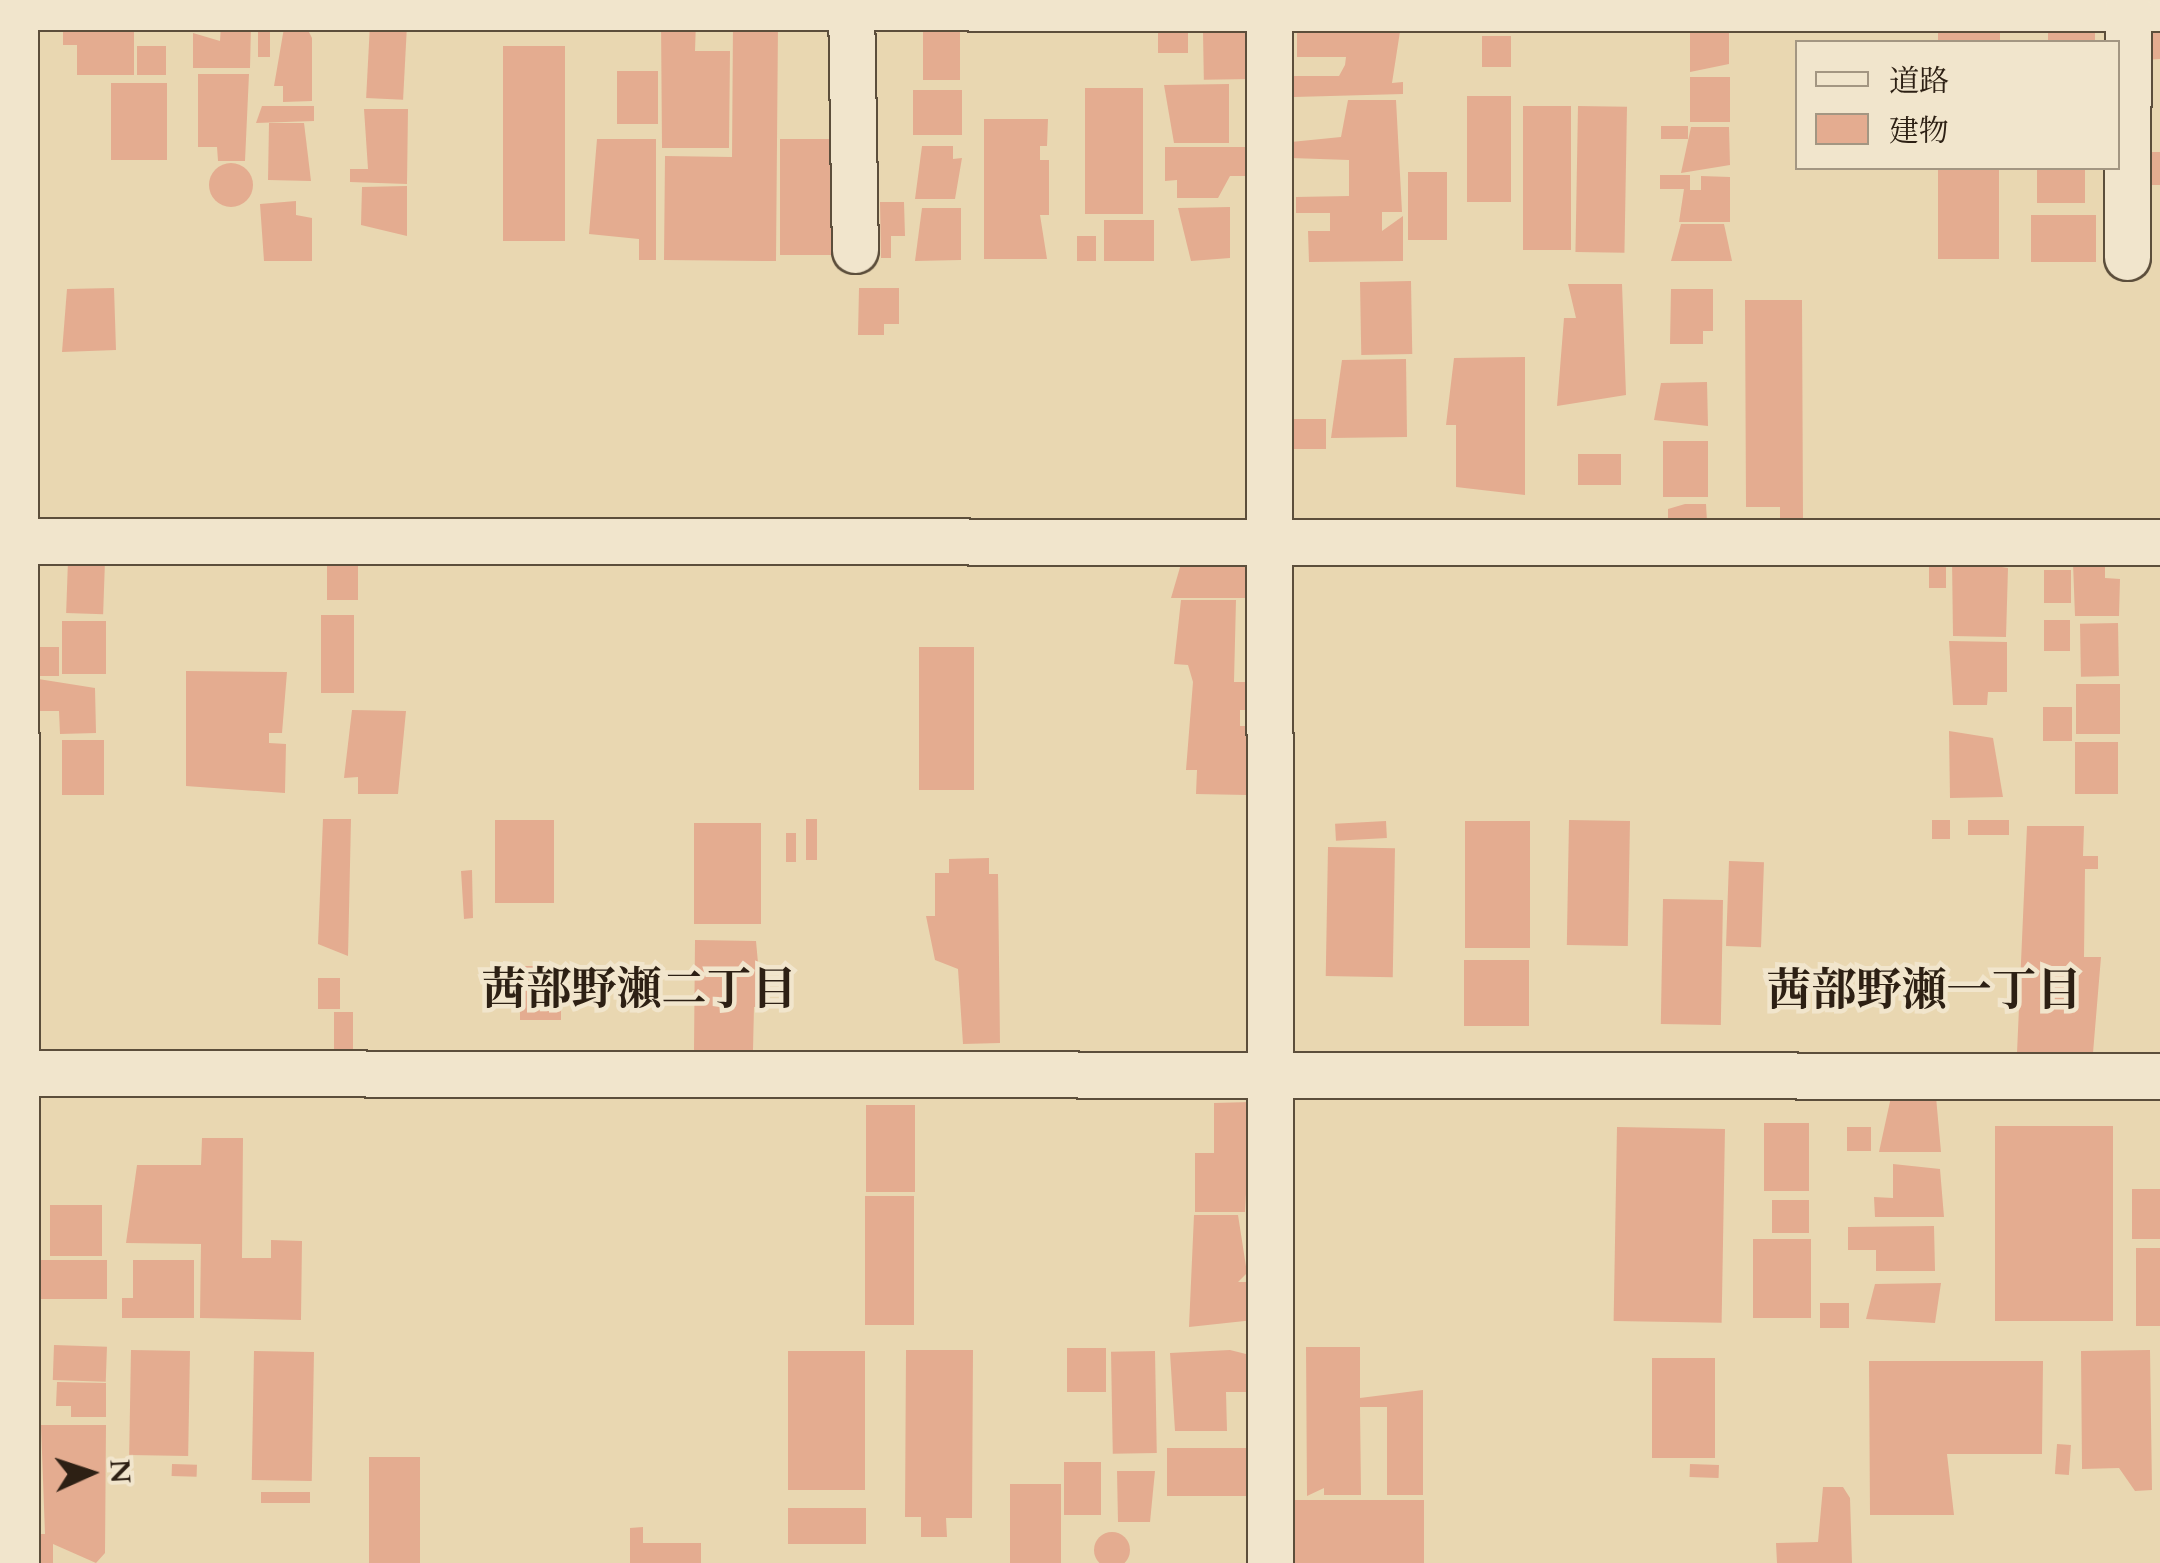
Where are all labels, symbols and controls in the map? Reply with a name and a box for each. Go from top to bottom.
legend [1795,40,2120,170]
text: 道路 [1889,61,1949,102]
text: 建物 [1889,111,1949,152]
district label: 茜部野瀬二丁目 [482,963,796,1017]
district label: 茜部野瀬一丁目 [1767,964,2081,1018]
north arrow [40,1423,140,1523]
text: N [100,1458,140,1485]

